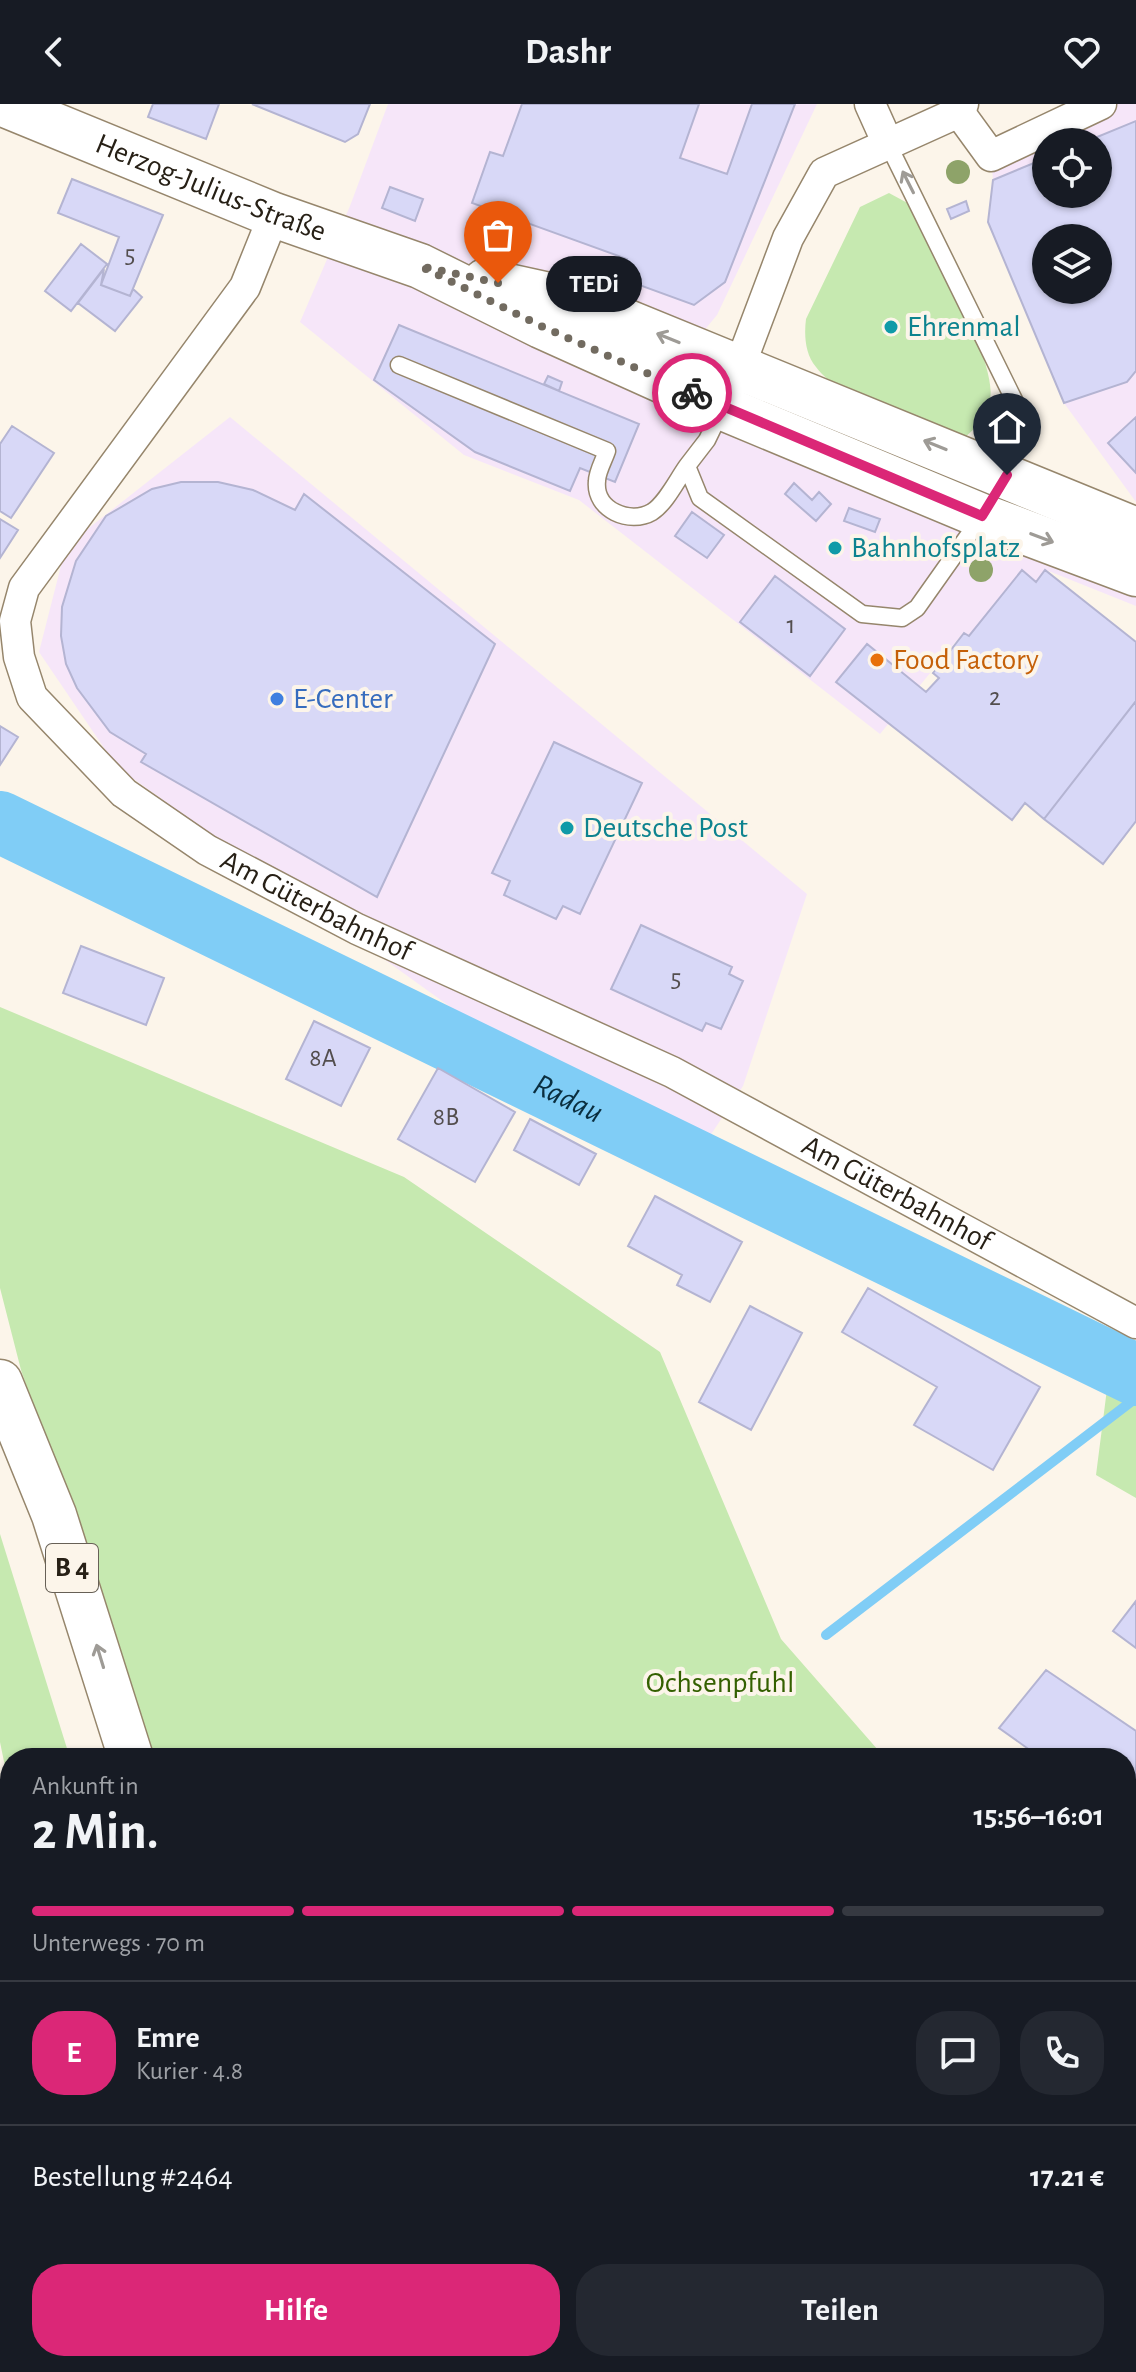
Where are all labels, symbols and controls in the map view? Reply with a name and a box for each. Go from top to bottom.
icon: back [32,30,76,74]
icon: heart [1060,30,1104,74]
text: Dashr [525,34,611,70]
map controls [1032,128,1112,304]
button: locate [1032,128,1112,208]
street label: Herzog-Julius-Straße [91,129,330,247]
one-way arrow [900,171,915,195]
pin [464,201,532,283]
icon: bag [476,213,520,257]
button: layers [1032,224,1112,304]
house number: 5 [125,241,135,267]
callout: TEDi [546,255,642,311]
text: TEDi [569,271,619,297]
place label: Ehrenmal [907,312,1021,342]
marker: Ehrenmal [882,318,900,336]
one-way arrow [656,330,681,344]
courier [652,353,732,433]
icon: bike [670,371,714,415]
pin [973,393,1041,475]
icon: home [985,405,1029,449]
one-way arrow [923,437,948,451]
one-way arrow [1029,532,1054,546]
place label: Bahnhofsplatz [851,533,1020,563]
marker: Bahnhofsplatz [826,539,844,557]
house number: 1 [787,612,795,638]
place label: Food Factory [893,645,1039,675]
marker: Food Factory [868,651,886,669]
place label: E-Center [293,684,393,714]
house number: 2 [989,684,1001,710]
marker: E-Center [268,690,286,708]
place label: Deutsche Post [583,813,748,843]
marker: Deutsche Post [558,819,576,837]
street label: Am Güterbahnhof [216,845,418,968]
house number: 5 [671,965,681,991]
house number: 8A [309,1045,337,1071]
water label: Radau [528,1068,608,1129]
house number: 8B [433,1104,459,1130]
street label: Am Güterbahnhof [797,1130,998,1258]
road number: B 4 [46,1544,98,1592]
one-way arrow [92,1644,107,1670]
park label: Ochsenpfuhl [646,1668,794,1698]
text: Ankunft in [32,1773,139,1799]
text: 15:56–16:01 [974,1801,1104,1831]
text: 2 Min. [32,1806,159,1858]
text: Unterwegs · 70 m [32,1930,205,1956]
button: chat [916,2011,1000,2095]
button: phone [1020,2011,1104,2095]
text: Emre [136,2023,200,2053]
text: E [66,2038,82,2068]
text: Kurier · 4.8 [136,2058,243,2084]
text: Bestellung #2464 [32,2162,233,2192]
text: 17.21 € [1030,2162,1104,2192]
button: Hilfe [32,2264,560,2356]
button: Teilen [576,2264,1104,2356]

